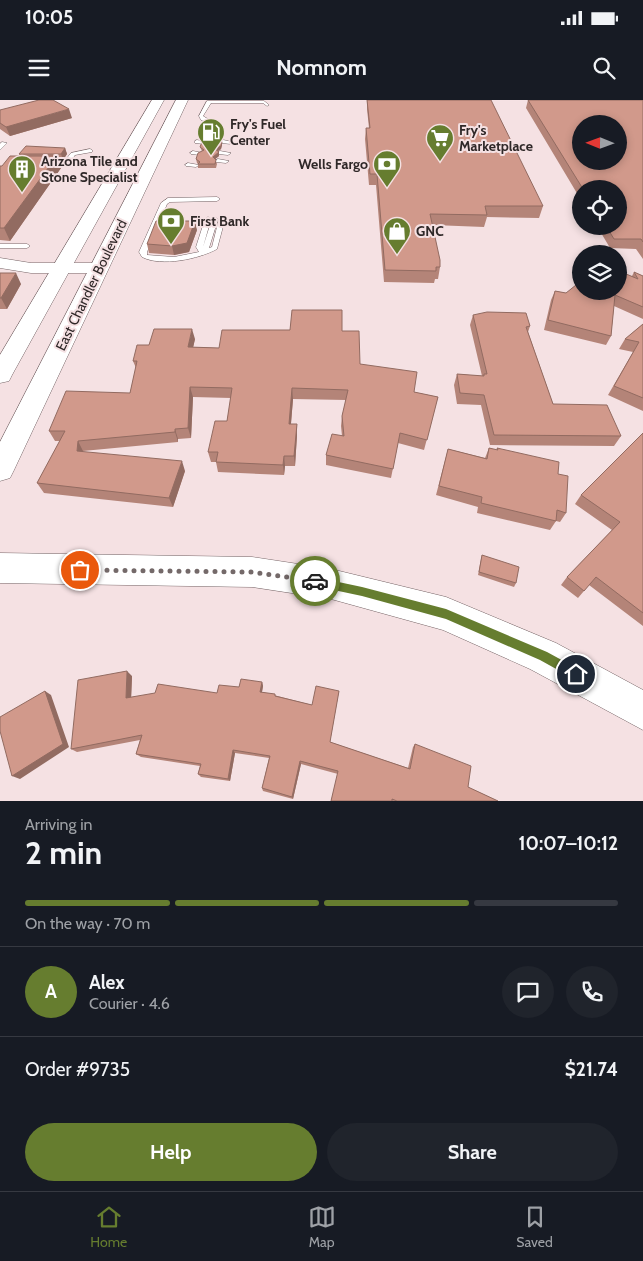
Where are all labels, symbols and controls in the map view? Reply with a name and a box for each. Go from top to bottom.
text: 10:05 [25,6,73,29]
icon: menu [25,54,53,82]
text: Nomnom [276,54,367,81]
icon: search [590,54,618,82]
place label: Fry's Fuel Center [230,115,286,149]
north arrow [572,115,628,170]
map controls [572,115,627,300]
fuel station icon: Fry's Fuel Center [196,117,226,156]
place label: Fry's Marketplace [459,121,533,155]
supermarket icon: Fry's Marketplace [425,123,455,162]
bank icon: Wells Fargo [372,149,402,188]
place label: Arizona Tile and Stone Specialist [41,152,138,186]
building icon: Arizona Tile and Stone Specialist [7,154,37,193]
place label: Wells Fargo [298,155,368,173]
button: locate [572,180,627,235]
bank icon: First Bank [156,206,186,245]
place label: First Bank [190,212,250,230]
street label: East Chandler Boulevard [51,216,131,354]
shop icon: GNC [382,216,412,255]
place label: GNC [416,222,444,240]
button: layers [572,245,627,300]
pin [59,549,101,591]
icon: bag [66,556,94,584]
courier [290,556,340,606]
icon: car [301,567,329,595]
pin [555,653,597,695]
icon: home [562,660,590,688]
text: Arriving in [25,815,92,834]
text: 10:07–10:12 [519,832,618,855]
text: 2 min [25,833,102,872]
text: On the way · 70 m [25,914,150,933]
button: chat [502,966,554,1018]
button: phone [566,966,618,1018]
text: Alex [89,971,125,994]
text: A [45,980,57,1003]
text: Courier · 4.6 [89,994,170,1013]
text: Order #9735 [25,1058,130,1081]
text: $21.74 [565,1058,618,1081]
button: Help [25,1123,317,1181]
button: Share [327,1123,618,1181]
tab: Home [90,1203,127,1251]
tab: Map [308,1203,336,1251]
tab: Saved [516,1203,553,1251]

